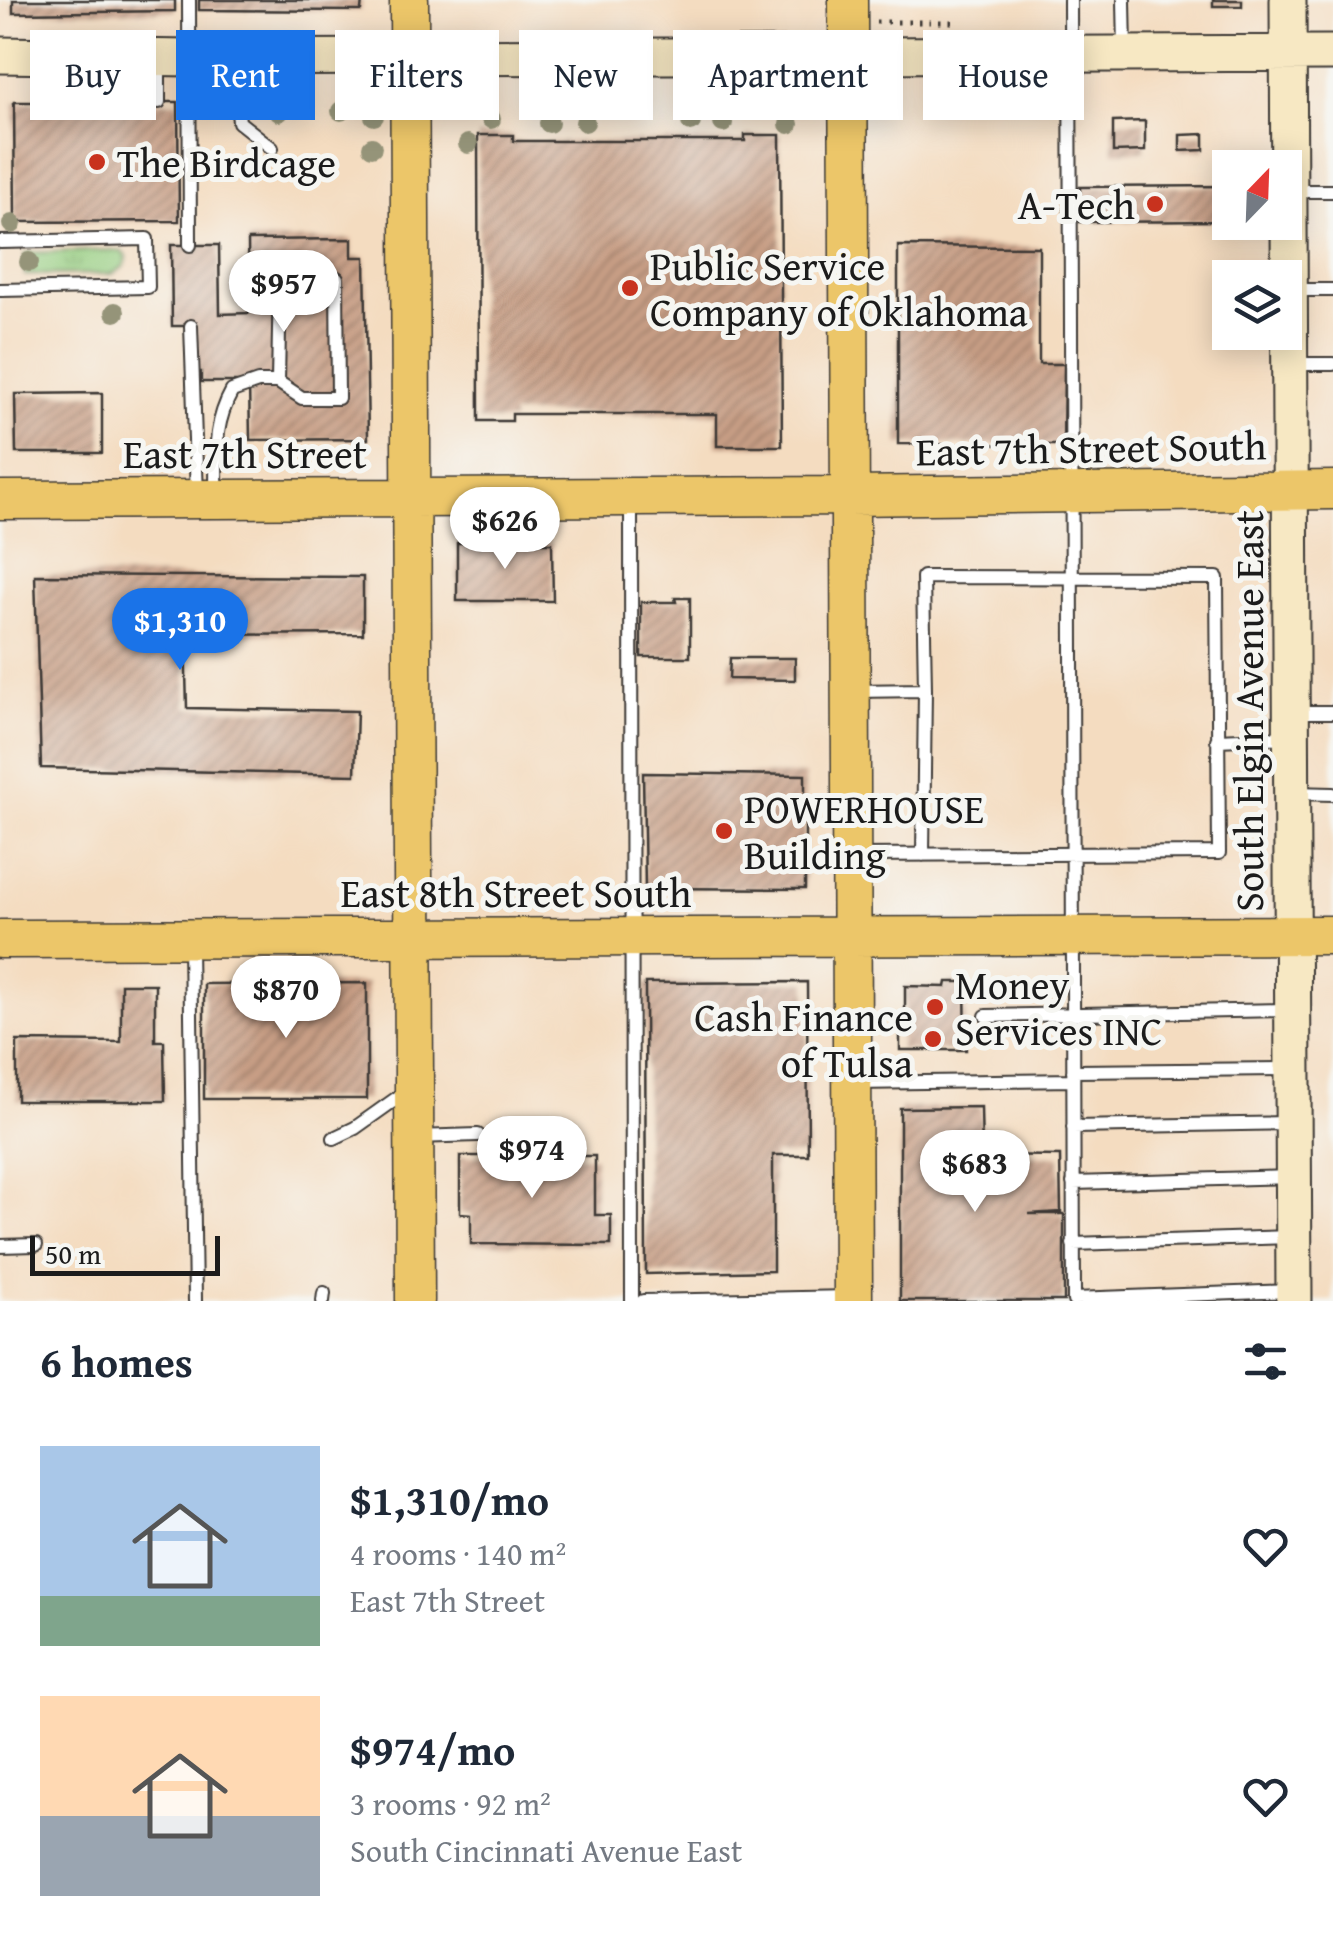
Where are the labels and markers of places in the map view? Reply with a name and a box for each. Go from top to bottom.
place label: The Birdcage [117,133,336,192]
marker: The Birdcage [86,151,108,173]
place label: A-Tech [1018,175,1135,234]
marker: A-Tech [1144,193,1166,215]
place label: Public Service Company of Oklahoma [650,236,1028,341]
pin: $957 [225,250,343,335]
marker: Public Service Company of Oklahoma [619,277,641,299]
pin: $626 [446,487,564,572]
pin: $1,310 [99,588,261,673]
place label: POWERHOUSE Building [744,779,984,884]
marker: POWERHOUSE Building [713,820,735,842]
place label: Money Services INC [955,955,1162,1060]
pin: $870 [227,956,345,1041]
place label: Cash Finance of Tulsa [694,987,913,1092]
marker: Money Services INC [924,996,946,1018]
marker: Cash Finance of Tulsa [922,1028,944,1050]
pin: $974 [473,1116,591,1201]
pin: $683 [916,1130,1034,1215]

